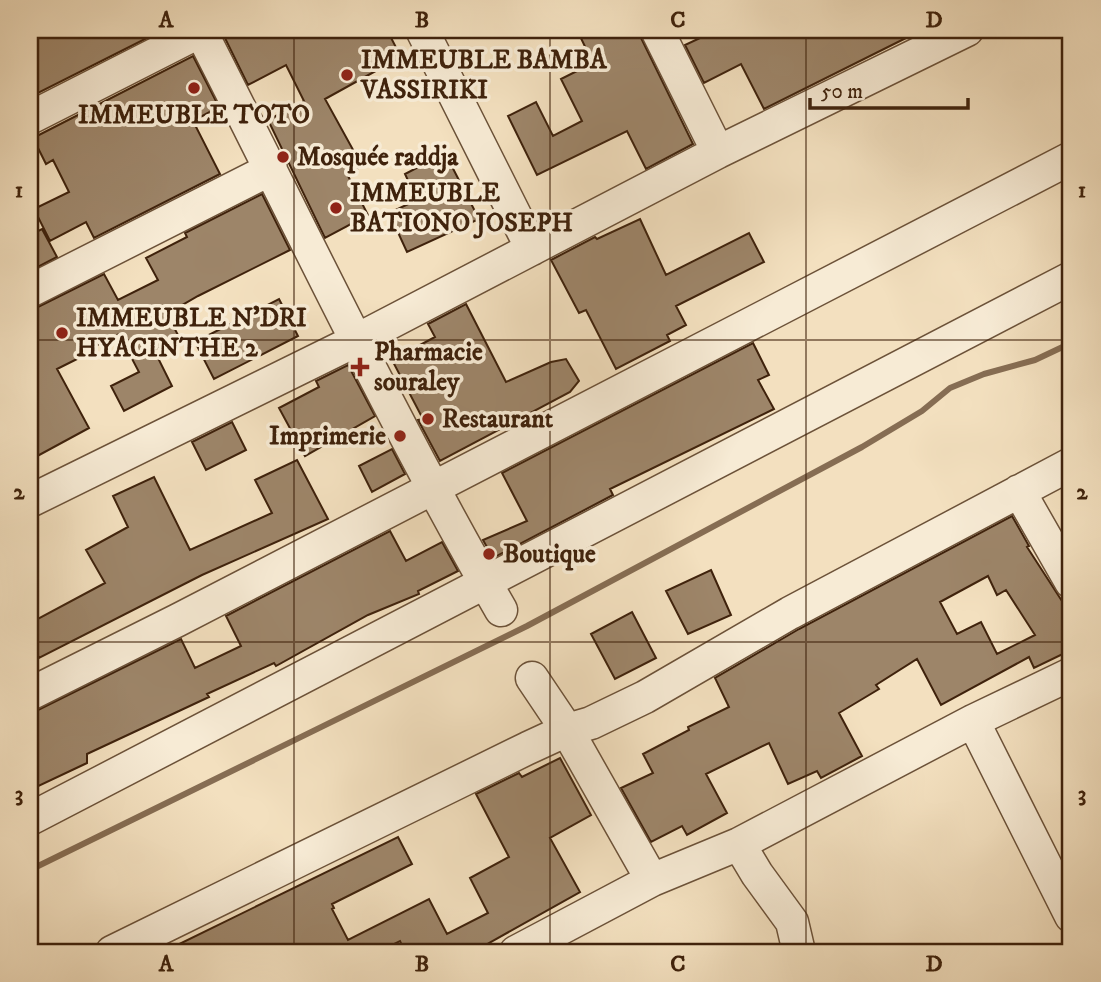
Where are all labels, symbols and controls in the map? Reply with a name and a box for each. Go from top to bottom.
text: A [158,6,175,35]
text: B [415,6,429,35]
text: C [670,6,686,35]
text: D [925,6,943,35]
place label: IMMEUBLE BAMBA VASSIRIKI [360,44,608,107]
scale bar [810,66,968,110]
marker: IMMEUBLE BAMBA VASSIRIKI [339,67,355,83]
text: 50 m [821,79,863,105]
marker: IMMEUBLE TOTO [186,80,202,96]
place label: IMMEUBLE TOTO [78,99,310,132]
place label: Mosquée raddja [297,141,459,174]
marker: Mosquée raddja [275,149,291,165]
text: 1 [15,176,23,205]
text: 1 [1078,176,1086,205]
place label: IMMEUBLE BATIONO JOSEPH [350,177,573,240]
marker: IMMEUBLE BATIONO JOSEPH [328,200,344,216]
place label: IMMEUBLE N'DRI HYACINTHE 2 [76,302,307,365]
marker: IMMEUBLE N'DRI HYACINTHE 2 [54,325,70,341]
place label: Pharmacie souraley [374,336,483,399]
marker: Pharmacie souraley [352,359,368,375]
place label: Restaurant [442,403,554,436]
marker: Restaurant [420,411,436,427]
place label: Imprimerie [269,420,386,453]
marker: Imprimerie [392,428,408,444]
text: 2 [13,478,25,507]
text: 2 [1076,478,1088,507]
place label: Boutique [503,538,596,571]
marker: Boutique [481,546,497,562]
text: 3 [15,780,23,809]
text: 3 [1078,780,1086,809]
text: A [158,950,175,979]
text: B [415,950,429,979]
text: C [670,950,686,979]
text: D [925,950,943,979]

